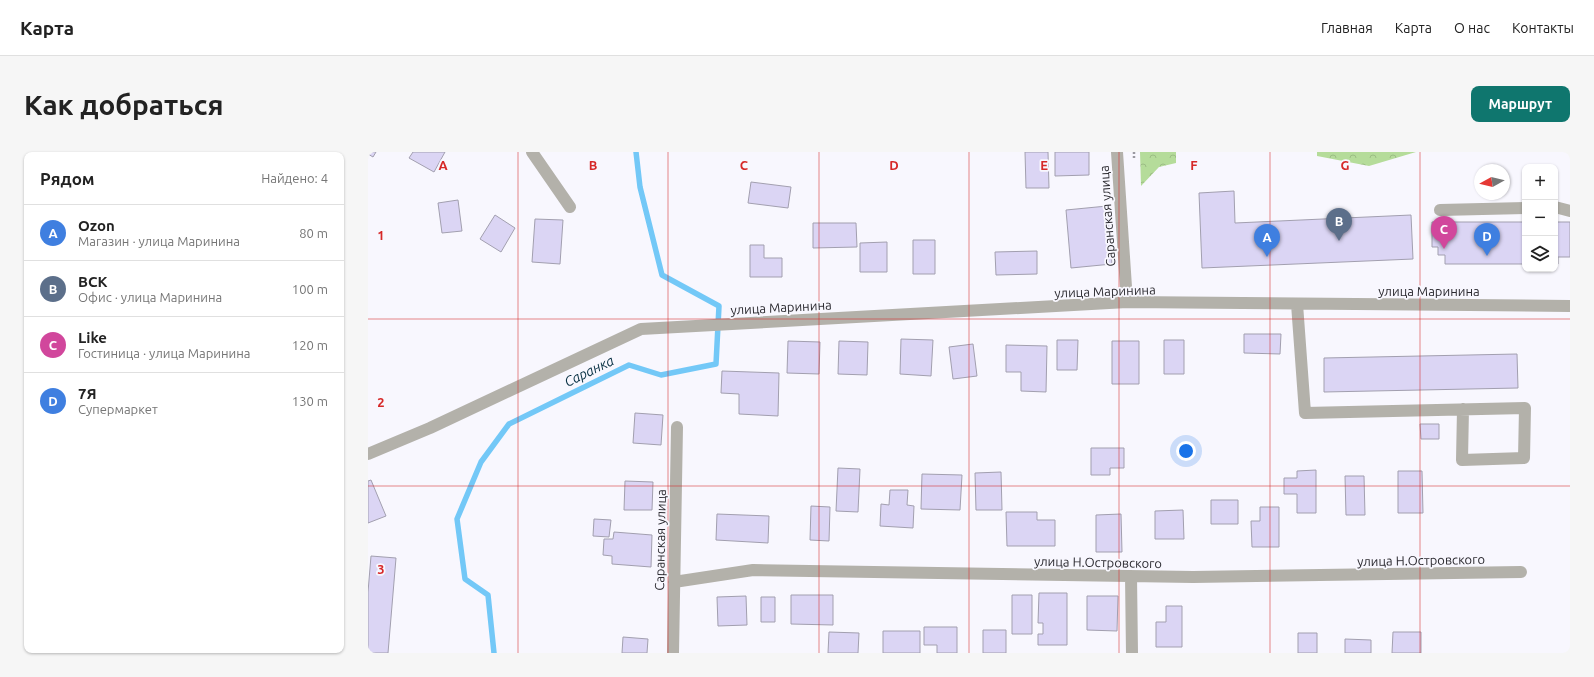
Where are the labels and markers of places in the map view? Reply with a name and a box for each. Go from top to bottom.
pin: B [1326,208,1352,241]
pin: C [1431,216,1457,249]
pin: D [1474,223,1500,256]
pin: A [1254,224,1280,257]

